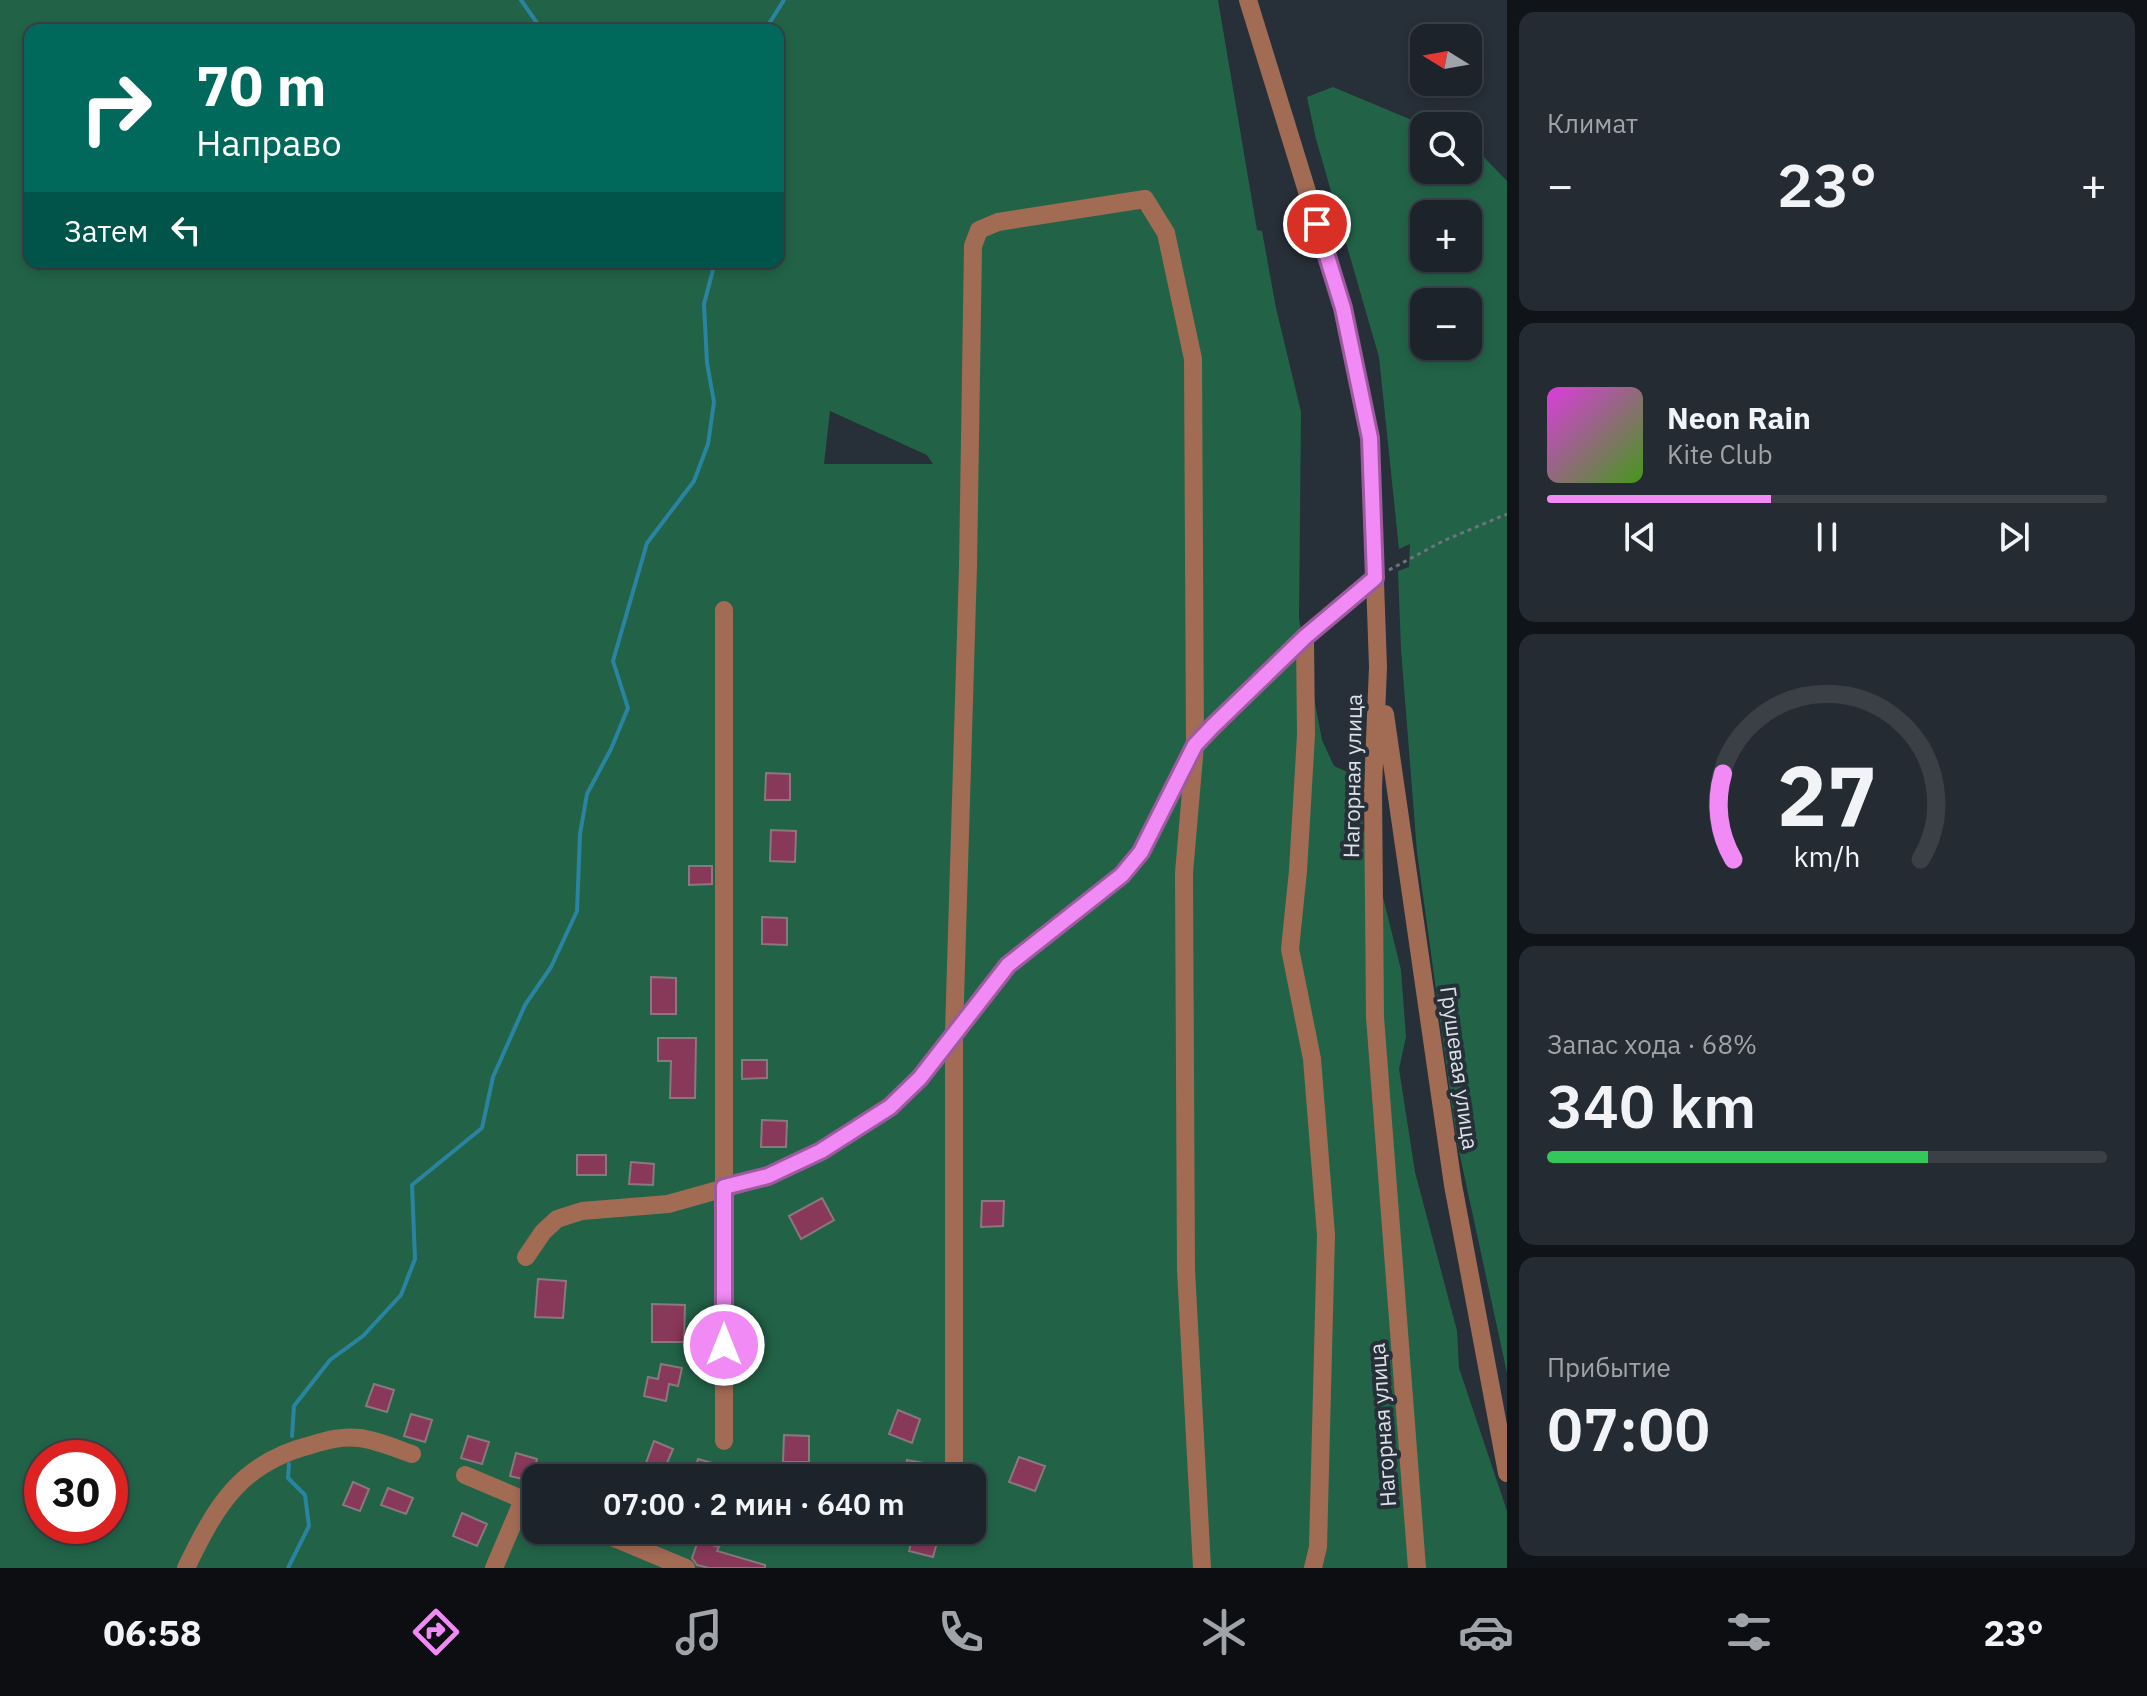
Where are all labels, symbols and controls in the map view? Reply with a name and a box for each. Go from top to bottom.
north arrow [1410,24,1482,96]
map controls [1410,24,1482,360]
text: 70 m [196,49,326,121]
icon: right [64,56,168,160]
text: Климат [1547,106,1638,140]
button: search [1410,112,1482,184]
text: Направо [196,119,342,166]
text: 23° [1777,145,1877,224]
text: − [1547,156,1573,213]
text: + [2081,156,2107,213]
pin [1283,190,1351,258]
button: + [1410,200,1482,272]
icon: arrive [1295,202,1339,246]
icon: left [164,208,208,252]
text: Затем [64,211,148,250]
button: − [1410,288,1482,360]
text: Neon Rain [1667,398,1811,437]
text: Kite Club [1667,437,1772,471]
icon: previous [1618,515,1662,559]
icon: pause [1805,515,1849,559]
icon: next [1992,515,2036,559]
street label: Нагорная улица [1336,693,1368,858]
text: 27 [1777,741,1877,849]
text: km/h [1793,838,1861,875]
street label: Грушевая улица [1434,984,1486,1152]
text: Запас хода · 68% [1547,1027,1757,1061]
text: 340 km [1547,1066,1756,1145]
position arrow [682,1303,766,1387]
street label: Нагорная улица [1362,1342,1402,1508]
text: Прибытие [1547,1350,1671,1384]
text: 07:00 [1547,1389,1710,1468]
speed limit sign: 30 [24,1440,128,1544]
text: 07:00 · 2 мин · 640 m [603,1484,905,1523]
icon: directions [408,1604,464,1660]
icon: music [671,1604,727,1660]
icon: phone [933,1604,989,1660]
icon: climate [1196,1604,1252,1660]
icon: car [1458,1604,1514,1660]
icon: filters [1721,1604,1777,1660]
text: 06:58 [103,1609,202,1656]
text: 23° [1984,1609,2044,1656]

